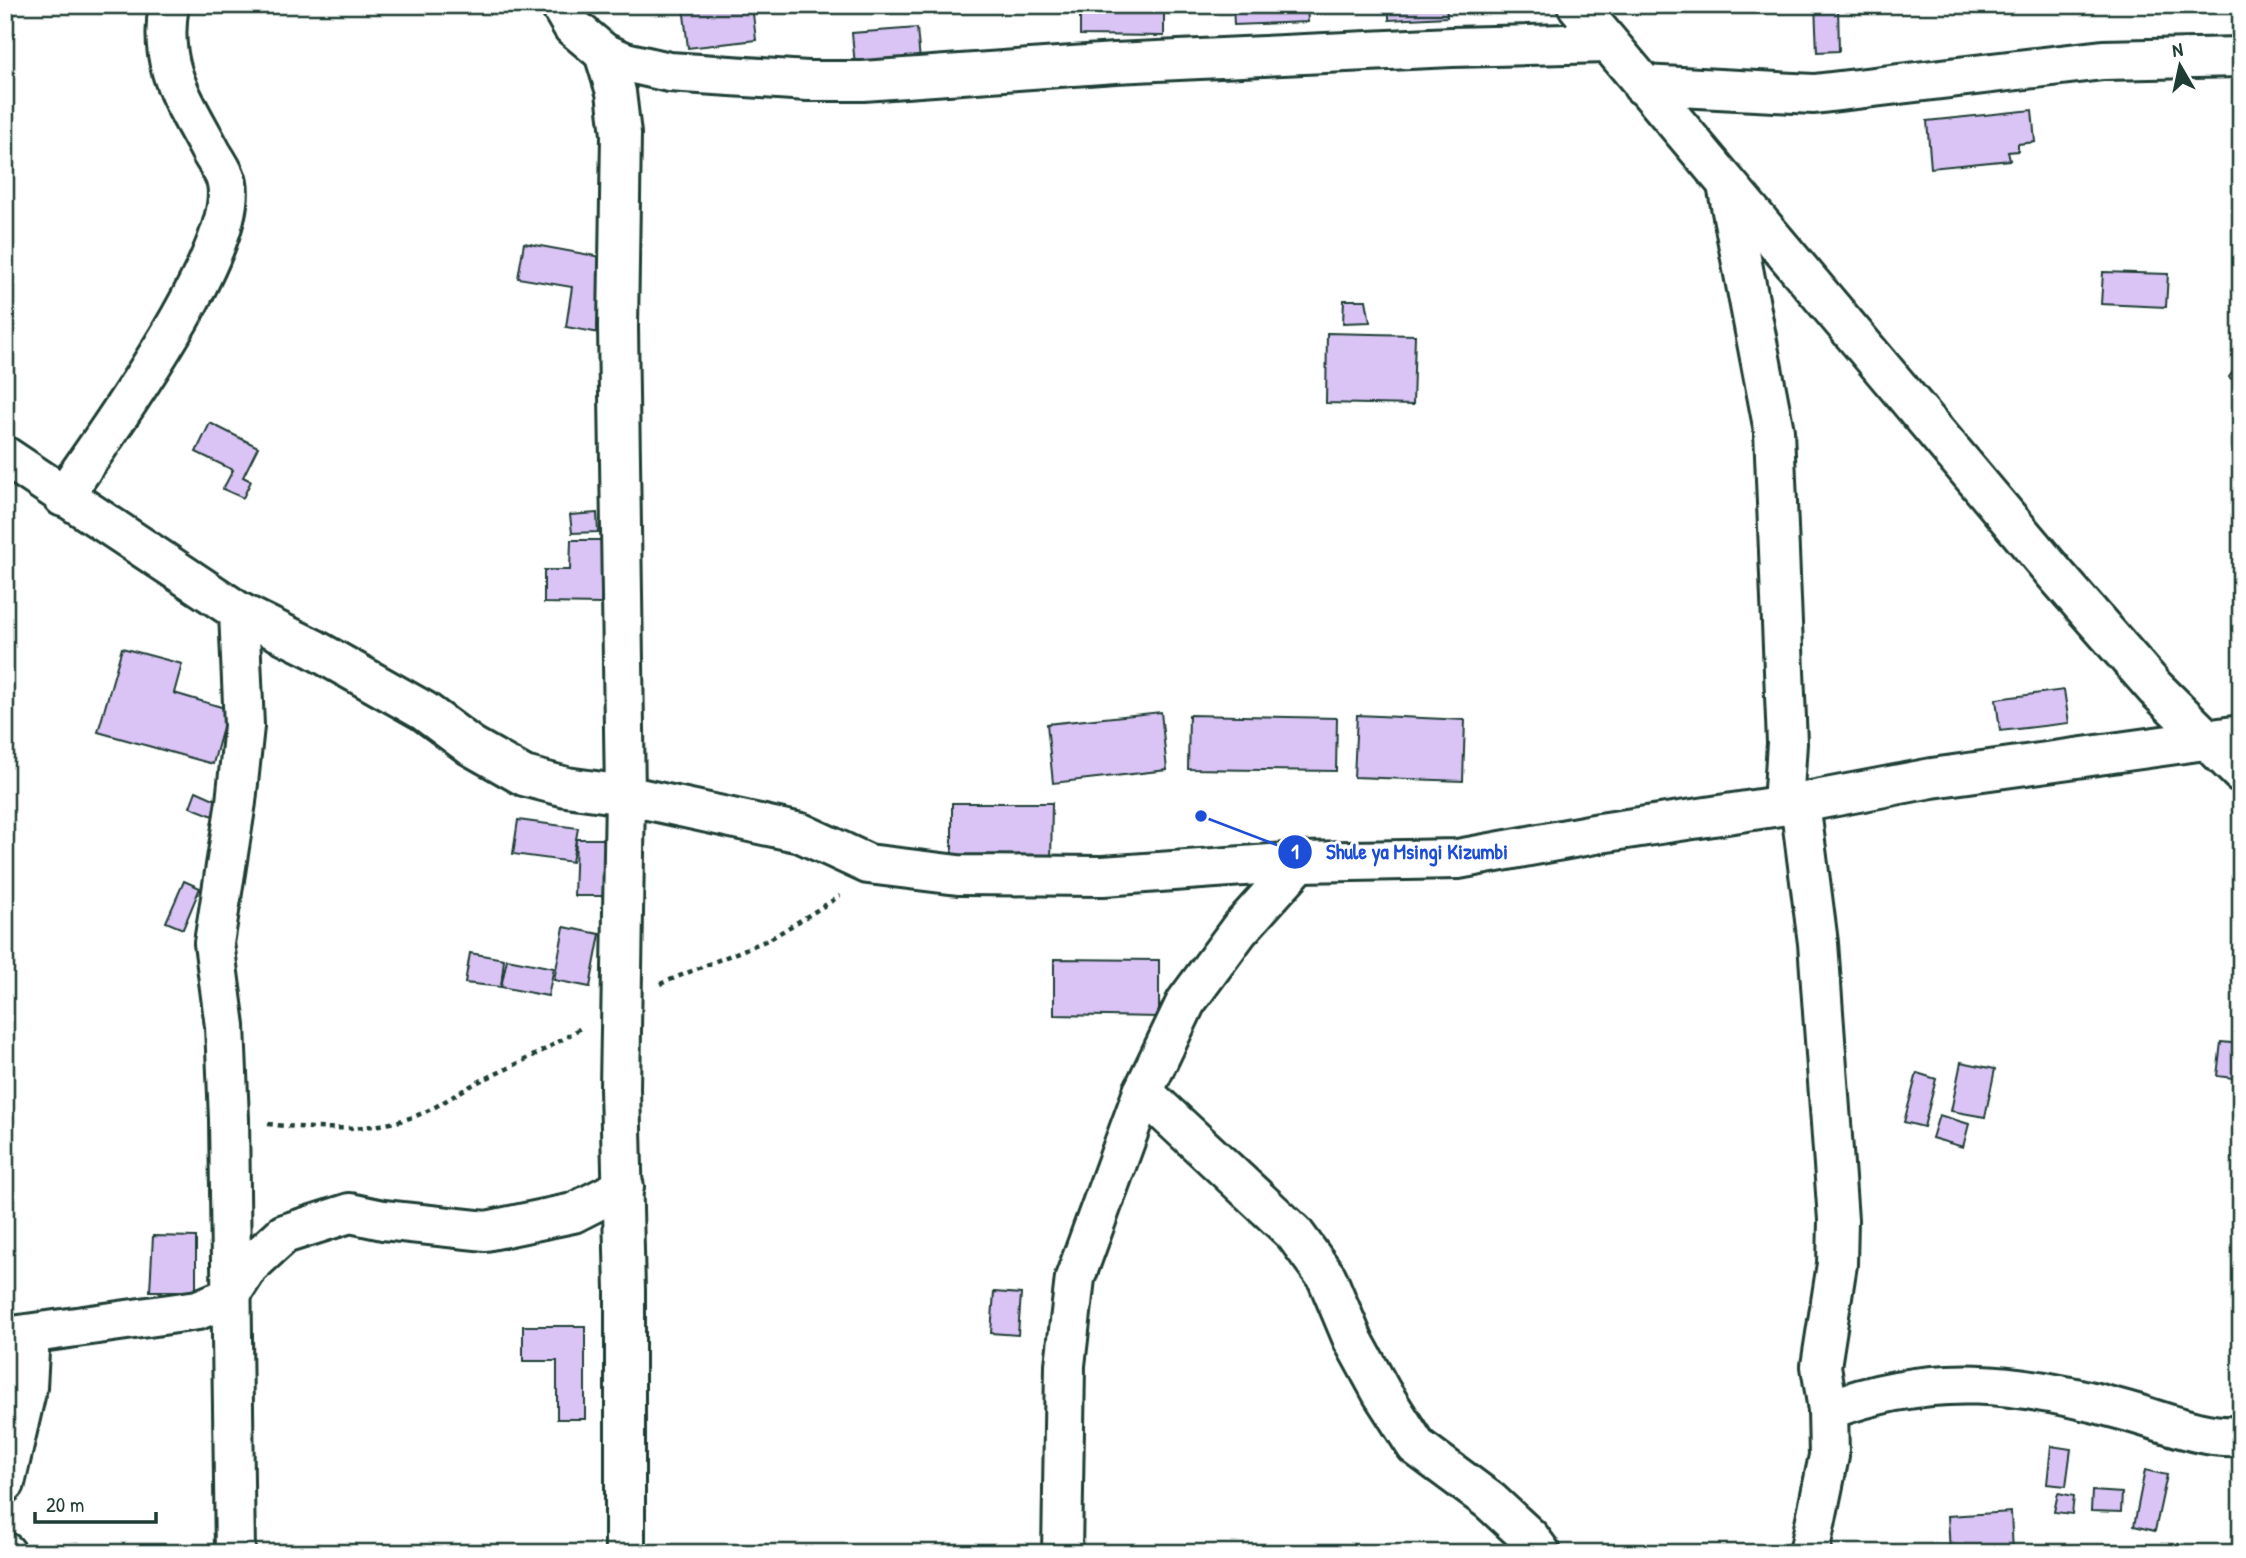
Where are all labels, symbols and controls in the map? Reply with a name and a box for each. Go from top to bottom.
north arrow [2144,32,2214,102]
text: N [2170,36,2184,63]
callout: Shule ya Msingi Kizumbi [1277,831,1522,873]
text: 1 [1291,837,1299,866]
text: Shule ya Msingi Kizumbi [1326,837,1508,867]
scale bar [35,1481,156,1525]
text: 20 m [46,1490,84,1519]

